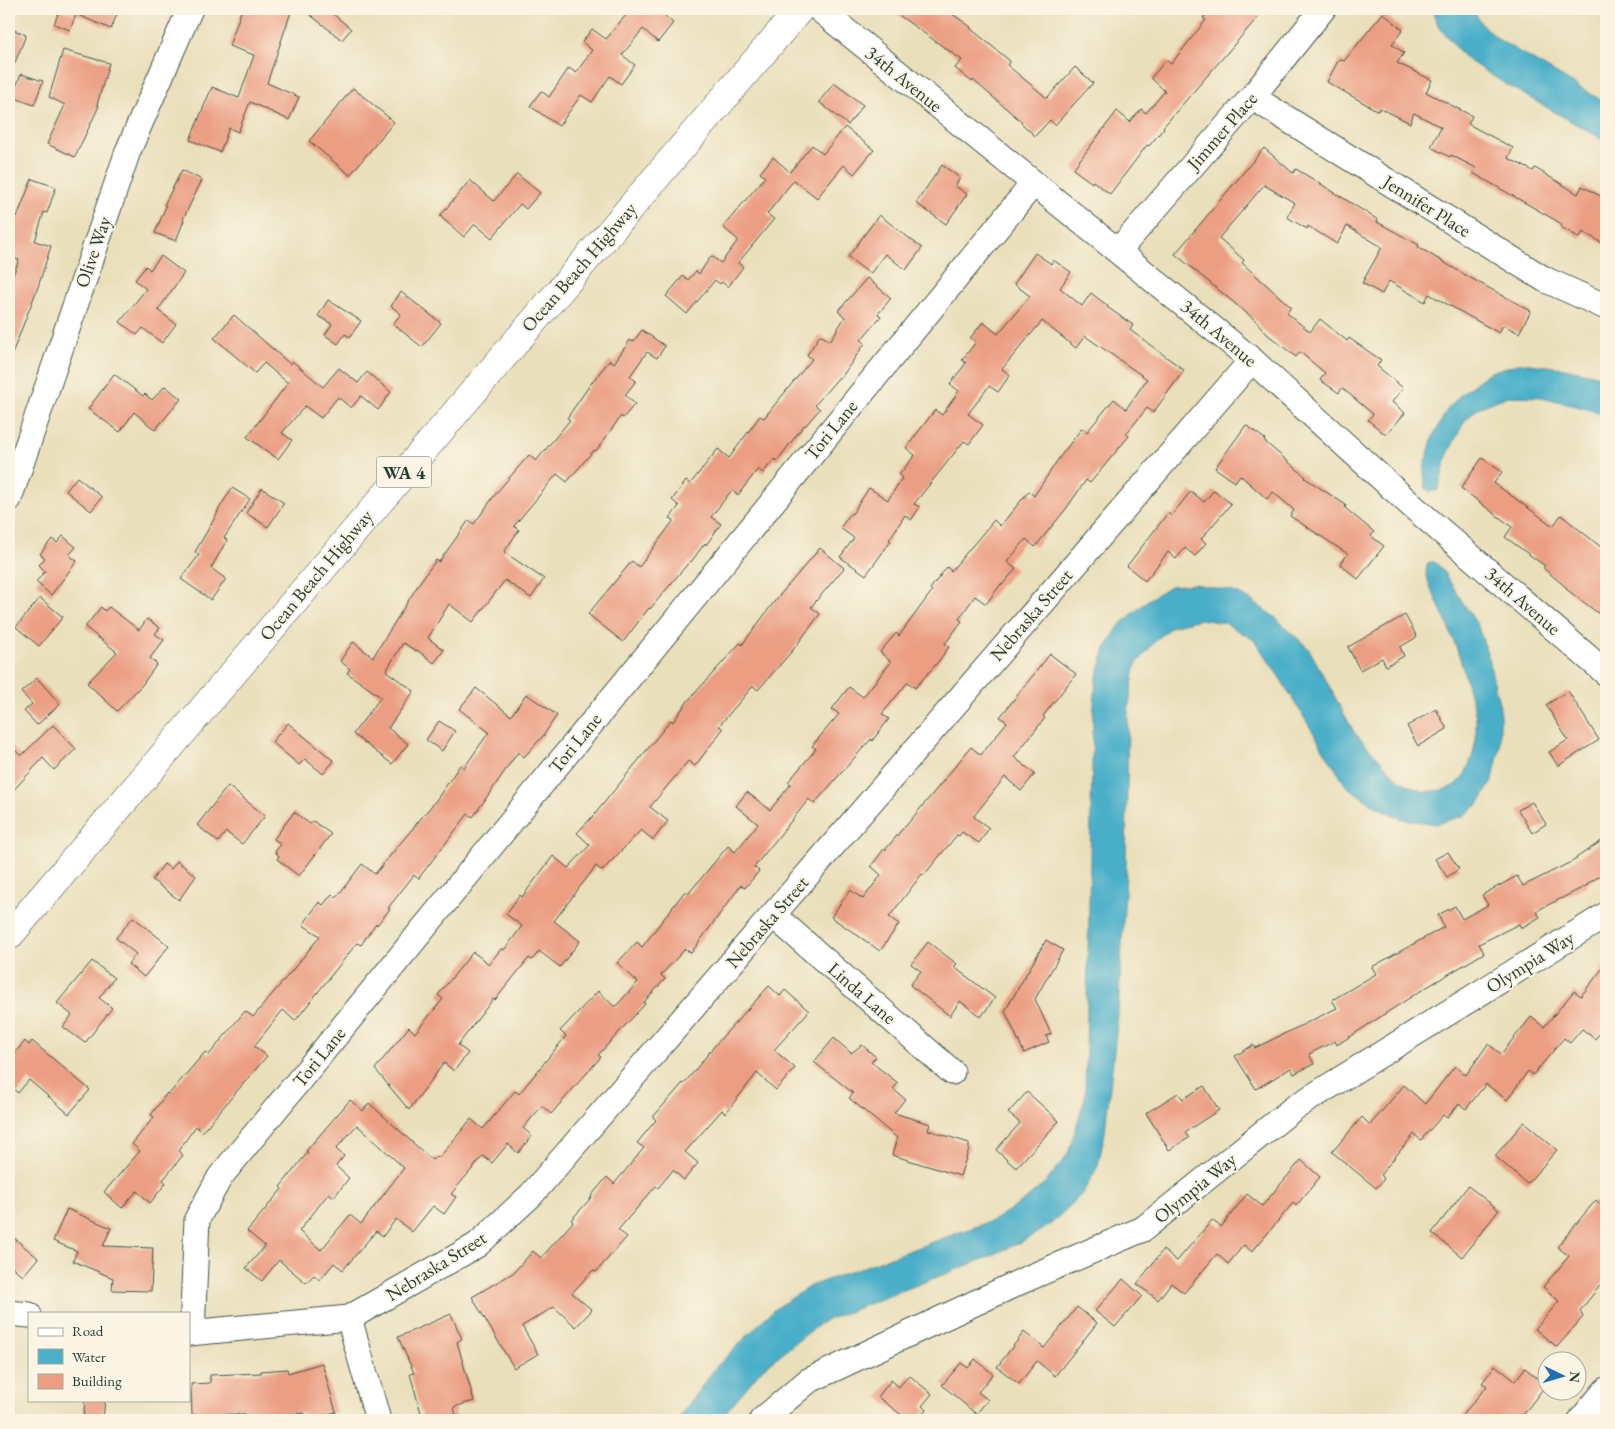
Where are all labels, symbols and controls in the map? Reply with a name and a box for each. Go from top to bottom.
street label: 34th Avenue [860,40,948,118]
street label: Jimmer Place [1180,87,1263,177]
street label: Jennifer Place [1377,168,1476,243]
street label: Ocean Beach Highway [516,196,643,337]
street label: Olive Way [69,212,117,291]
street label: 34th Avenue [1176,294,1262,372]
street label: Tori Lane [799,395,863,465]
road number: WA 4 [376,457,432,488]
street label: Ocean Beach Highway [254,504,379,646]
street label: 34th Avenue [1480,561,1566,641]
street label: Nebraska Street [984,564,1078,666]
street label: Tori Lane [543,708,607,778]
street label: Nebraska Street [720,871,814,973]
street label: Olympia Way [1481,925,1579,999]
street label: Linda Lane [823,956,901,1030]
street label: Tori Lane [287,1022,351,1092]
street label: Olympia Way [1149,1147,1242,1229]
street label: Nebraska Street [381,1225,491,1307]
legend [28,1312,190,1402]
text: Road [72,1321,104,1340]
text: Water [72,1347,106,1366]
north arrow [1538,1352,1588,1402]
text: Building [72,1371,122,1390]
text: N [1565,1371,1584,1384]

